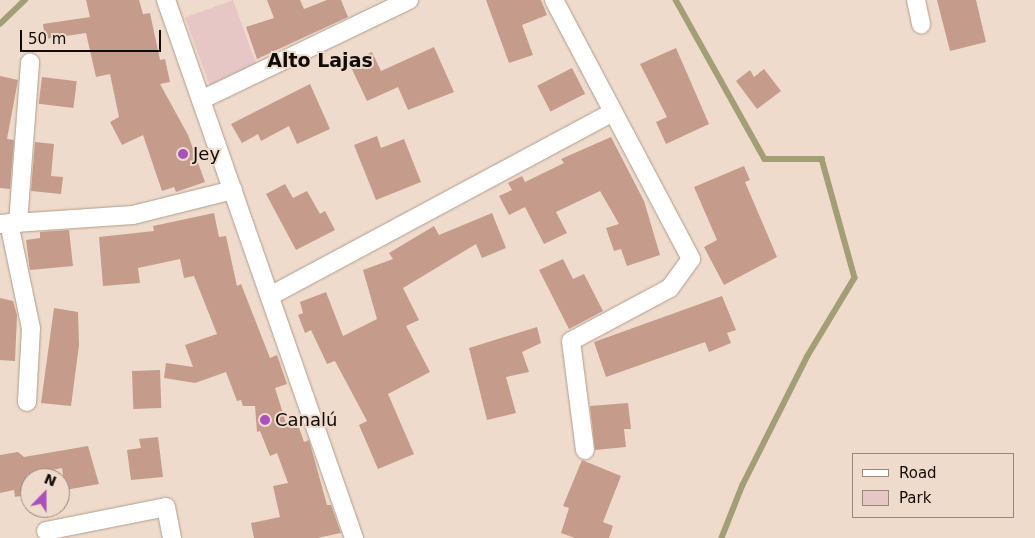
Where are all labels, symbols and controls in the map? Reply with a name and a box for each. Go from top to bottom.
scale bar [22,20,164,52]
text: 50 m [28,30,66,48]
district label: Alto Lajas [267,50,373,72]
place label: Jey [193,143,220,165]
marker: Jey [177,148,189,160]
place label: Canalú [275,409,337,431]
marker: Canalú [259,414,271,426]
legend [852,453,1015,518]
text: Road [899,464,937,482]
north arrow [20,468,70,518]
text: N [42,470,59,490]
text: Park [899,489,931,507]

